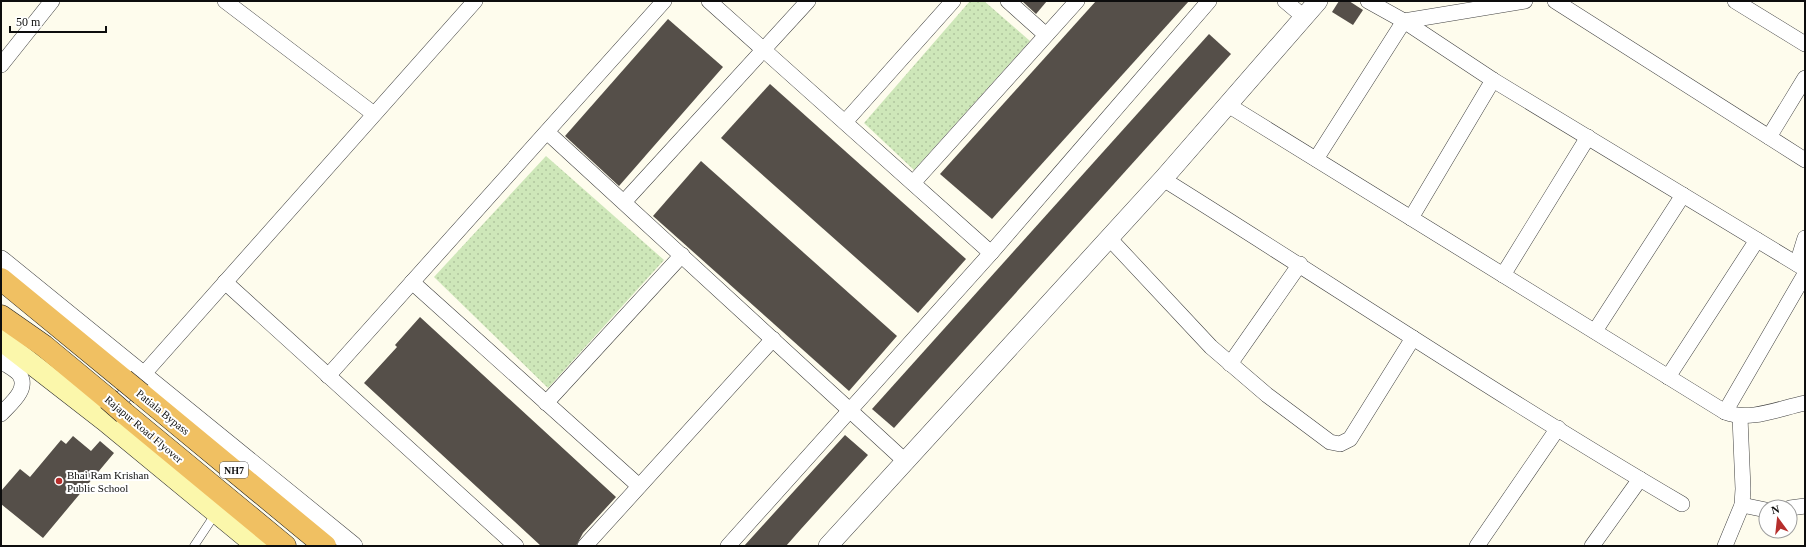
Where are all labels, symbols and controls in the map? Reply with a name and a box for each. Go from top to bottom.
scale bar [10,8,106,34]
text: 50 m [16,15,41,29]
street label: Patiala Bypass [134,387,192,437]
street label: Rajapur Road Flyover [103,393,186,465]
road number: NH7 [220,462,248,478]
place label: Bhai Ram Krishan Public School [67,469,149,494]
marker: Bhai Ram Krishan Public School [54,476,64,486]
north arrow [1758,499,1798,539]
text: N [1770,503,1781,516]

